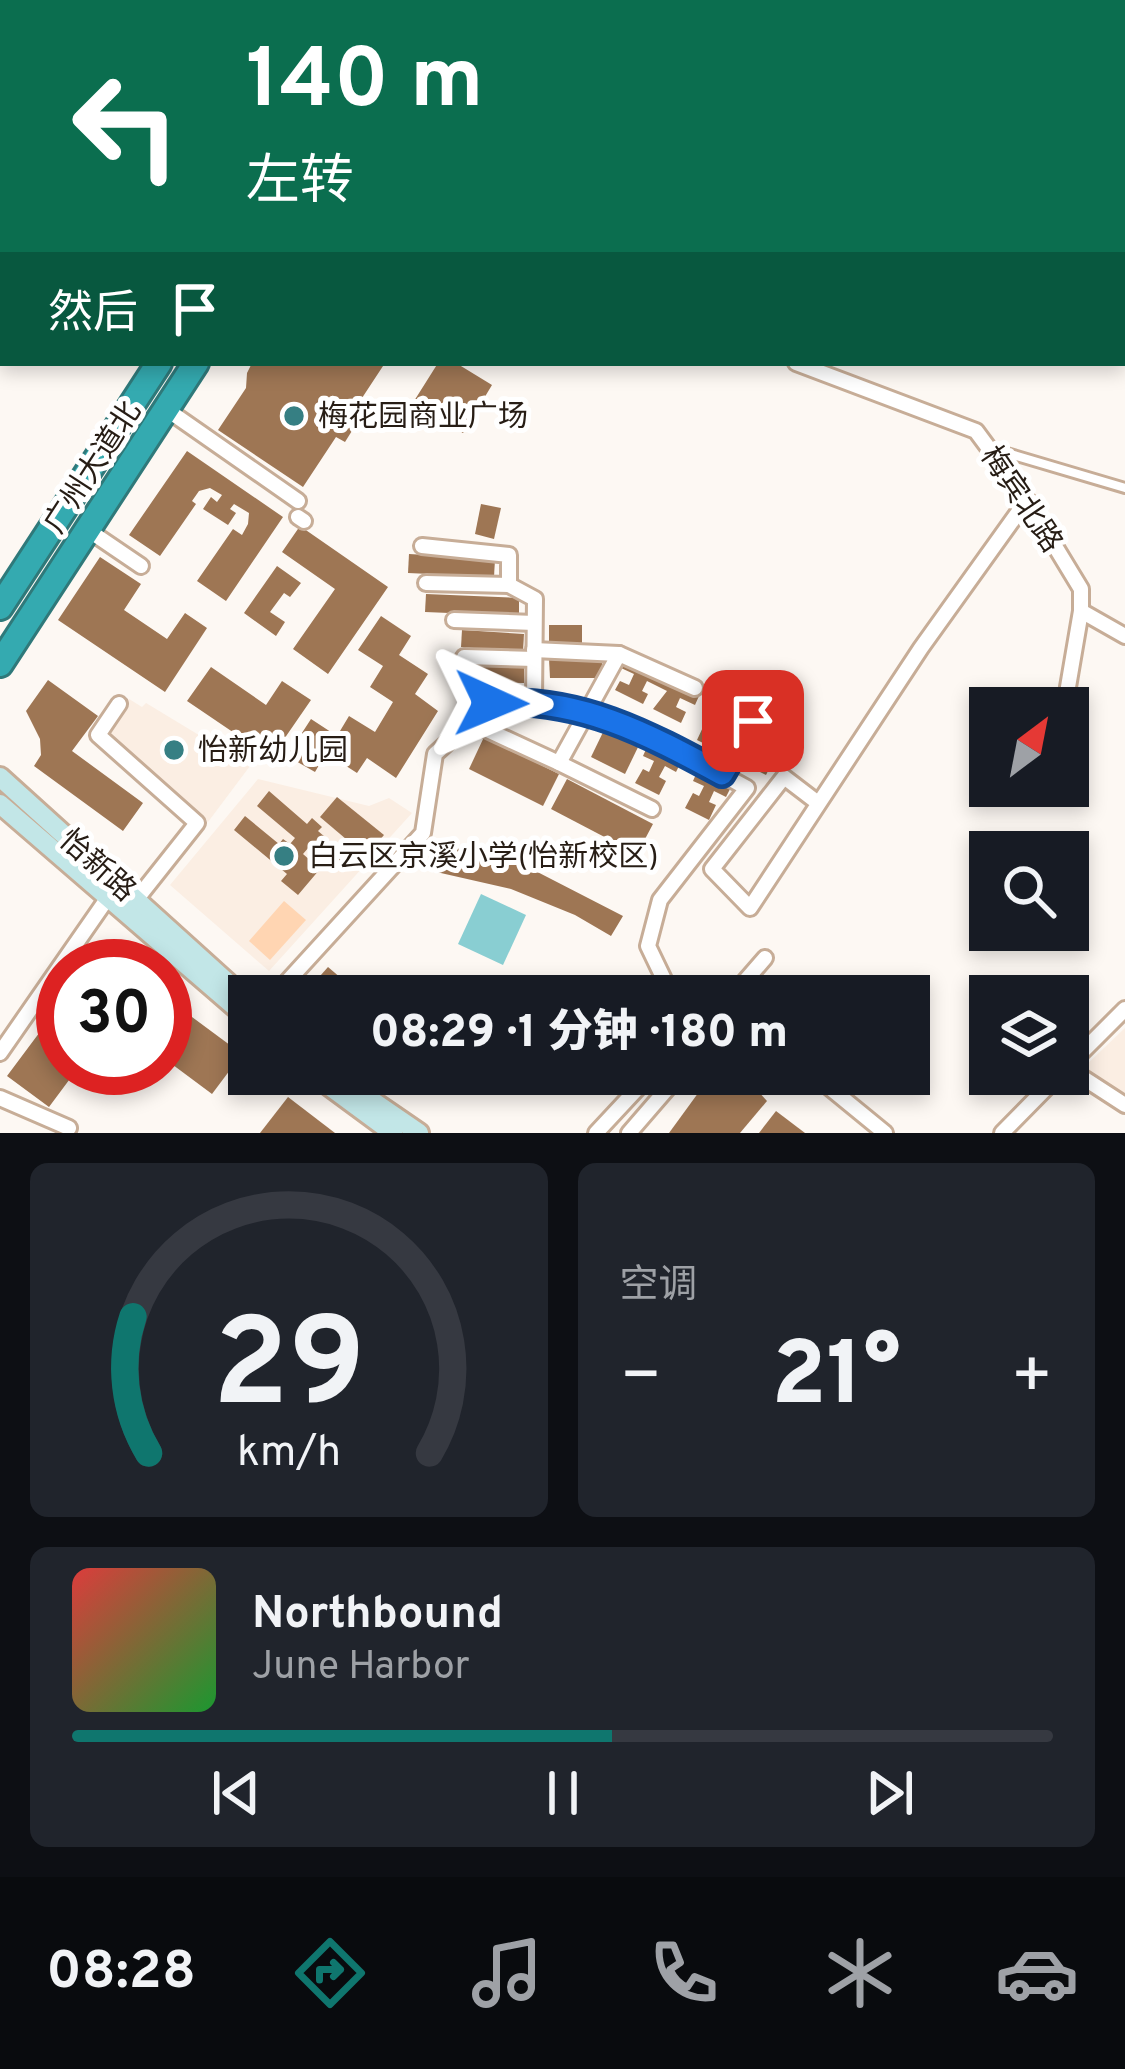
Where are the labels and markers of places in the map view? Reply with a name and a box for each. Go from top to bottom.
place label: 梅花园商业广场 [318,400,528,437]
marker: 梅花园商业广场 [281,403,307,429]
pin [702,670,804,772]
place label: 怡新幼儿园 [198,734,348,771]
marker: 怡新幼儿园 [161,737,187,763]
place label: 白云区京溪小学(怡新校区) [308,840,659,877]
marker: 白云区京溪小学(怡新校区) [271,843,297,869]

